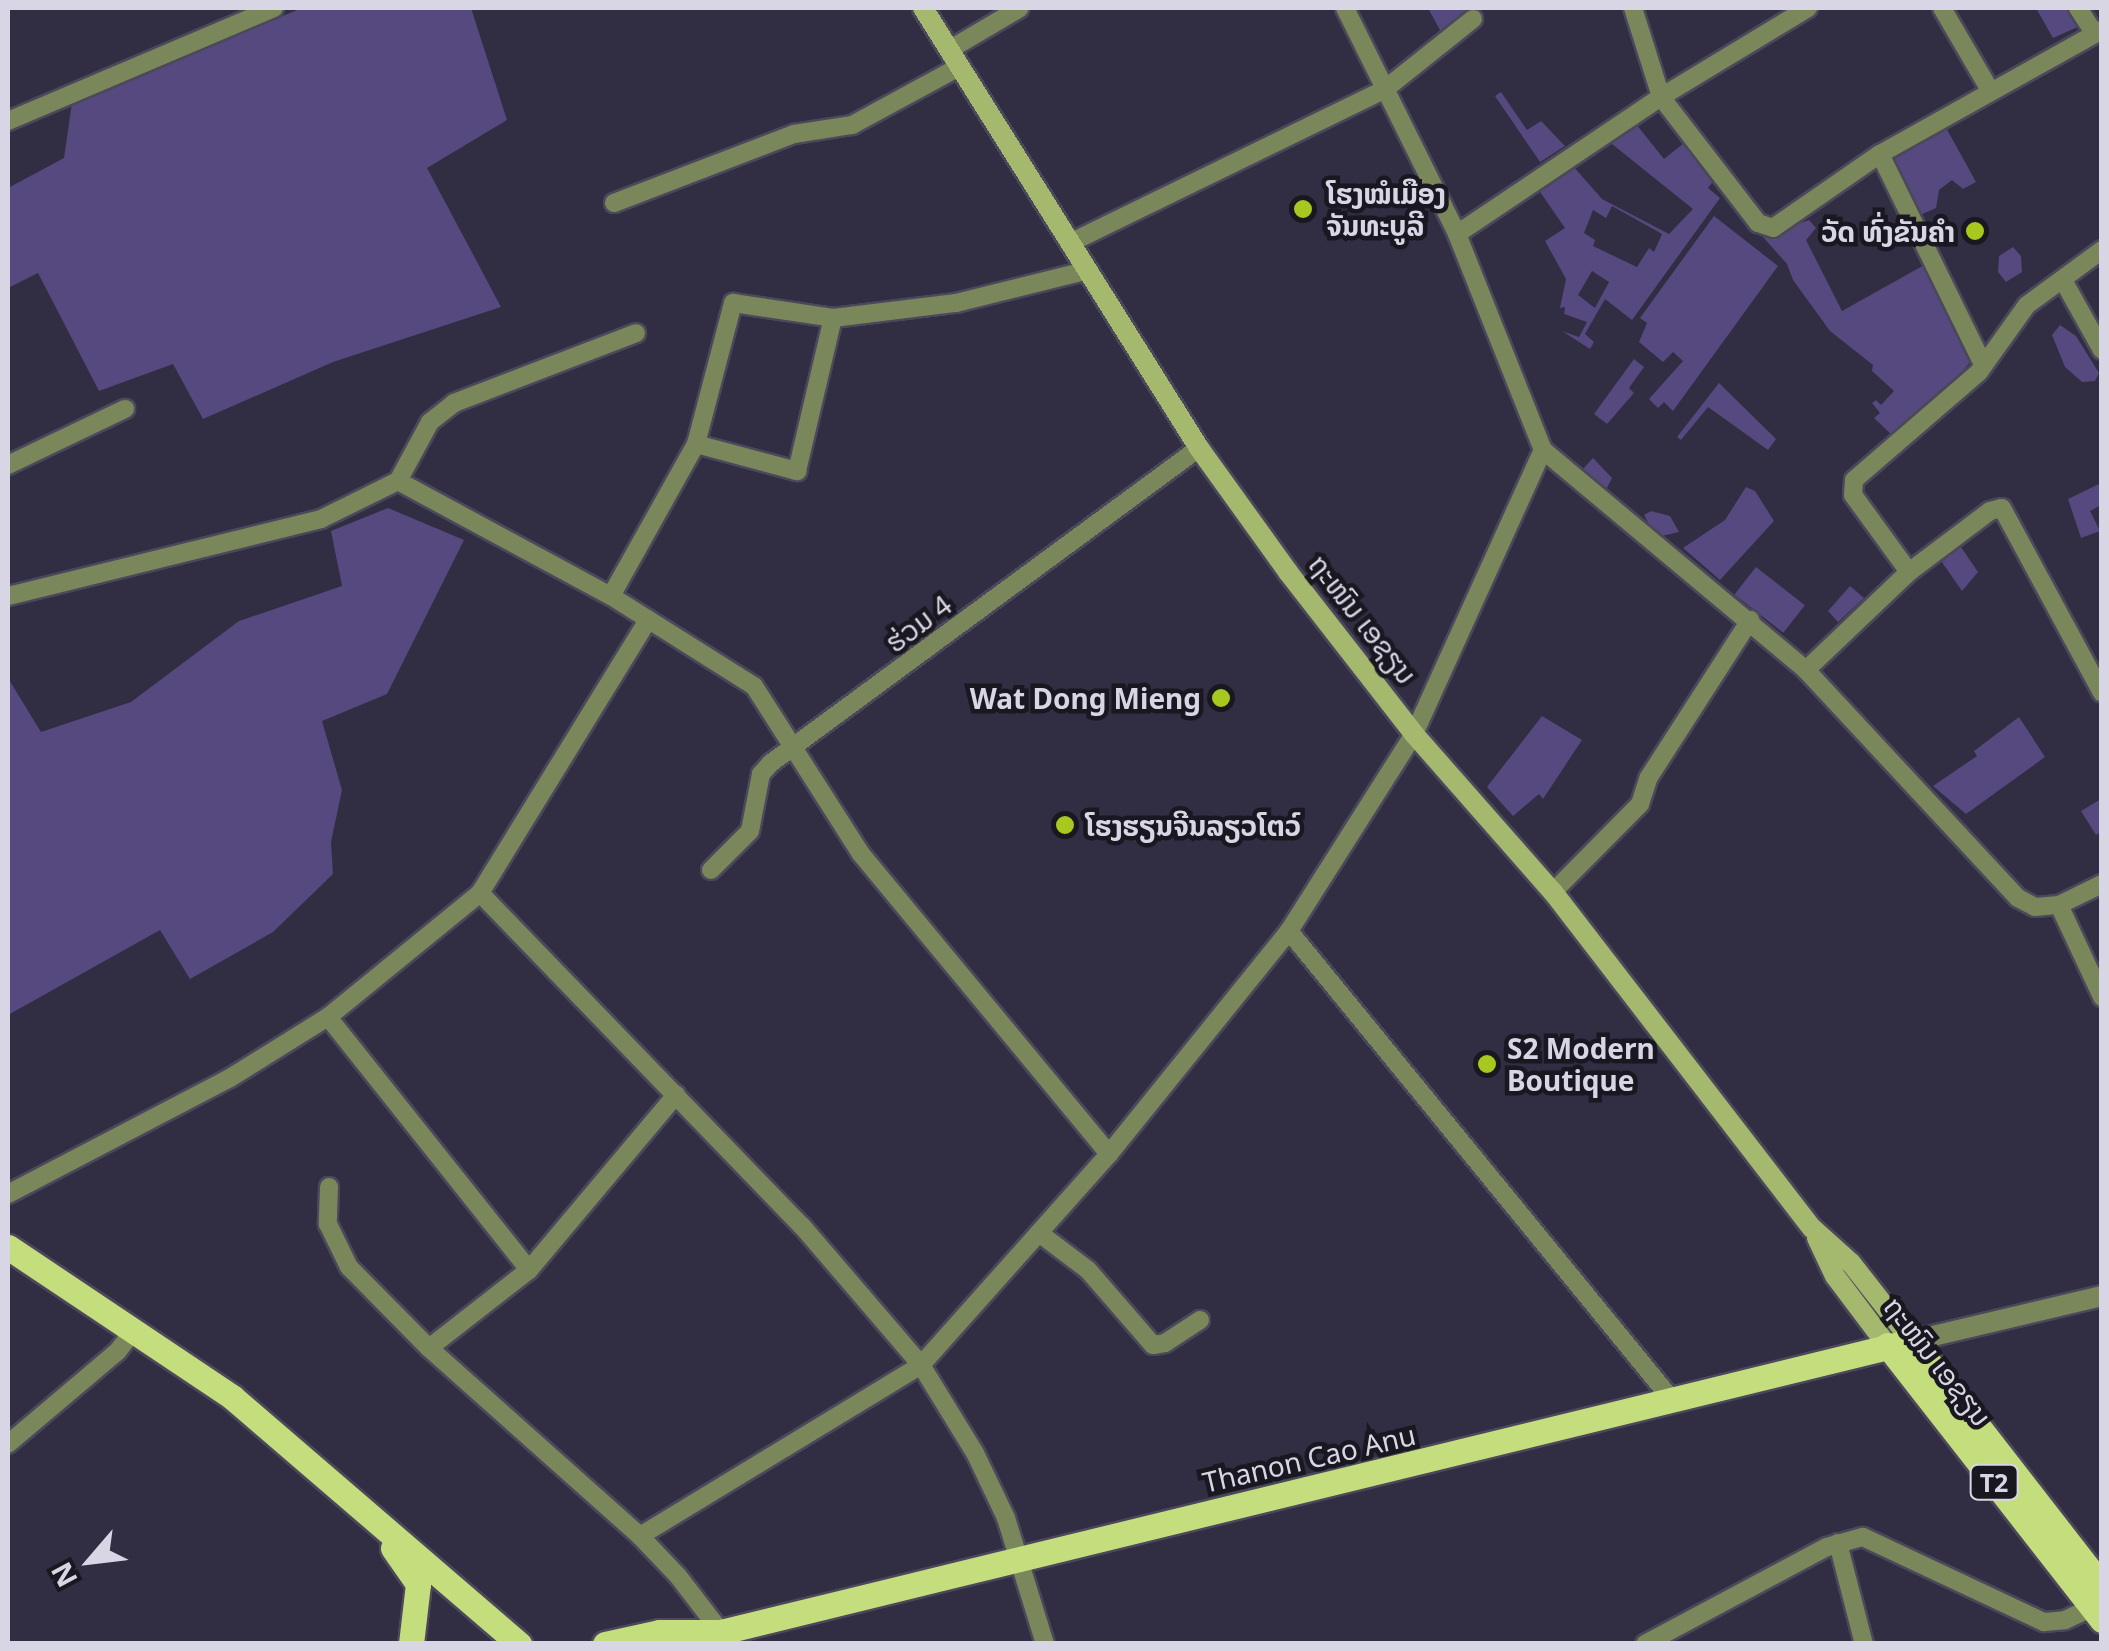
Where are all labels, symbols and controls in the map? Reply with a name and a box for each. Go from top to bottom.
place label: ໂຮງໝໍເມືອງ ຈັນທະບູລີ [1326,176,1446,242]
marker: ໂຮງໝໍເມືອງ ຈັນທະບູລີ [1290,196,1316,222]
place label: ວັດ ທົ່ງຂັນຄຳ [1821,214,1955,248]
marker: ວັດ ທົ່ງຂັນຄຳ [1964,220,1986,242]
street label: ຖະໜົນ ເອຊຽນ [1302,548,1424,690]
street label: ຮ່ວມ 4 [878,587,958,659]
place label: Wat Dong Mieng [970,681,1201,715]
marker: Wat Dong Mieng [1210,687,1232,709]
place label: ໂຮງຮຽນຈີນລຽວໂຕວ໌ [1085,808,1301,842]
marker: ໂຮງຮຽນຈີນລຽວໂຕວ໌ [1054,814,1076,836]
place label: S2 Modern Boutique [1507,1031,1655,1097]
marker: S2 Modern Boutique [1476,1053,1498,1075]
street label: ຖະໜົນ ເອຊຽນ [1877,1290,1999,1432]
street label: Thanon Cao Anu [1199,1417,1419,1499]
road number: T2 [1969,1462,2019,1502]
north arrow [40,1511,140,1611]
text: N [41,1556,86,1594]

